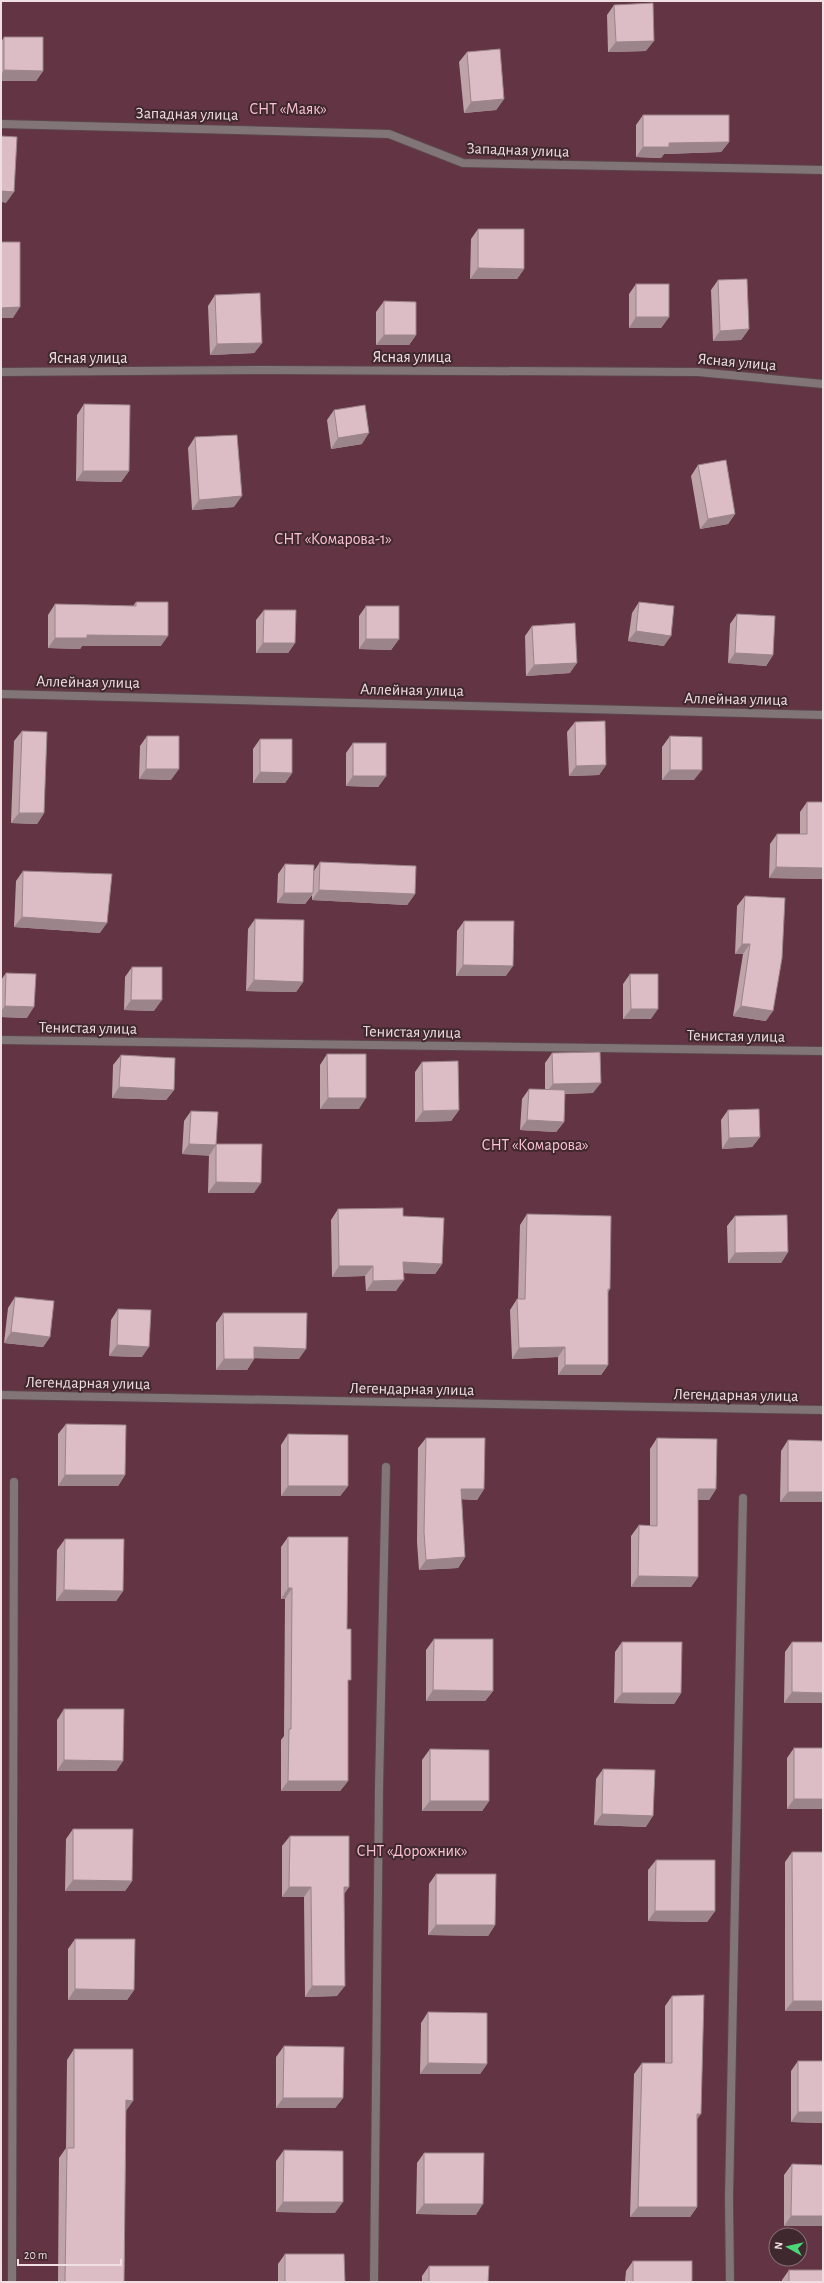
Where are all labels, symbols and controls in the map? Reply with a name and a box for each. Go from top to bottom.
park label: СНТ «Маяк» [249,101,327,117]
street label: Западная улица [135,105,239,124]
street label: Западная улица [466,140,570,161]
street label: Ясная улица [372,349,452,366]
street label: Ясная улица [48,350,128,367]
street label: Ясная улица [697,351,777,374]
park label: СНТ «Комарова-1» [274,531,392,547]
street label: Аллейная улица [36,673,140,692]
street label: Аллейная улица [360,681,464,700]
street label: Аллейная улица [684,690,788,709]
street label: Тенистая улица [39,1019,137,1038]
street label: Тенистая улица [363,1023,461,1042]
street label: Тенистая улица [687,1027,785,1046]
park label: СНТ «Комарова» [481,1137,589,1153]
street label: Легендарная улица [25,1374,151,1393]
street label: Легендарная улица [349,1380,475,1399]
street label: Легендарная улица [673,1386,799,1405]
park label: СНТ «Дорожник» [356,1843,468,1859]
north arrow [768,2227,808,2267]
scale bar [18,2241,121,2267]
text: N [773,2241,785,2250]
text: 20 m [24,2249,47,2261]

